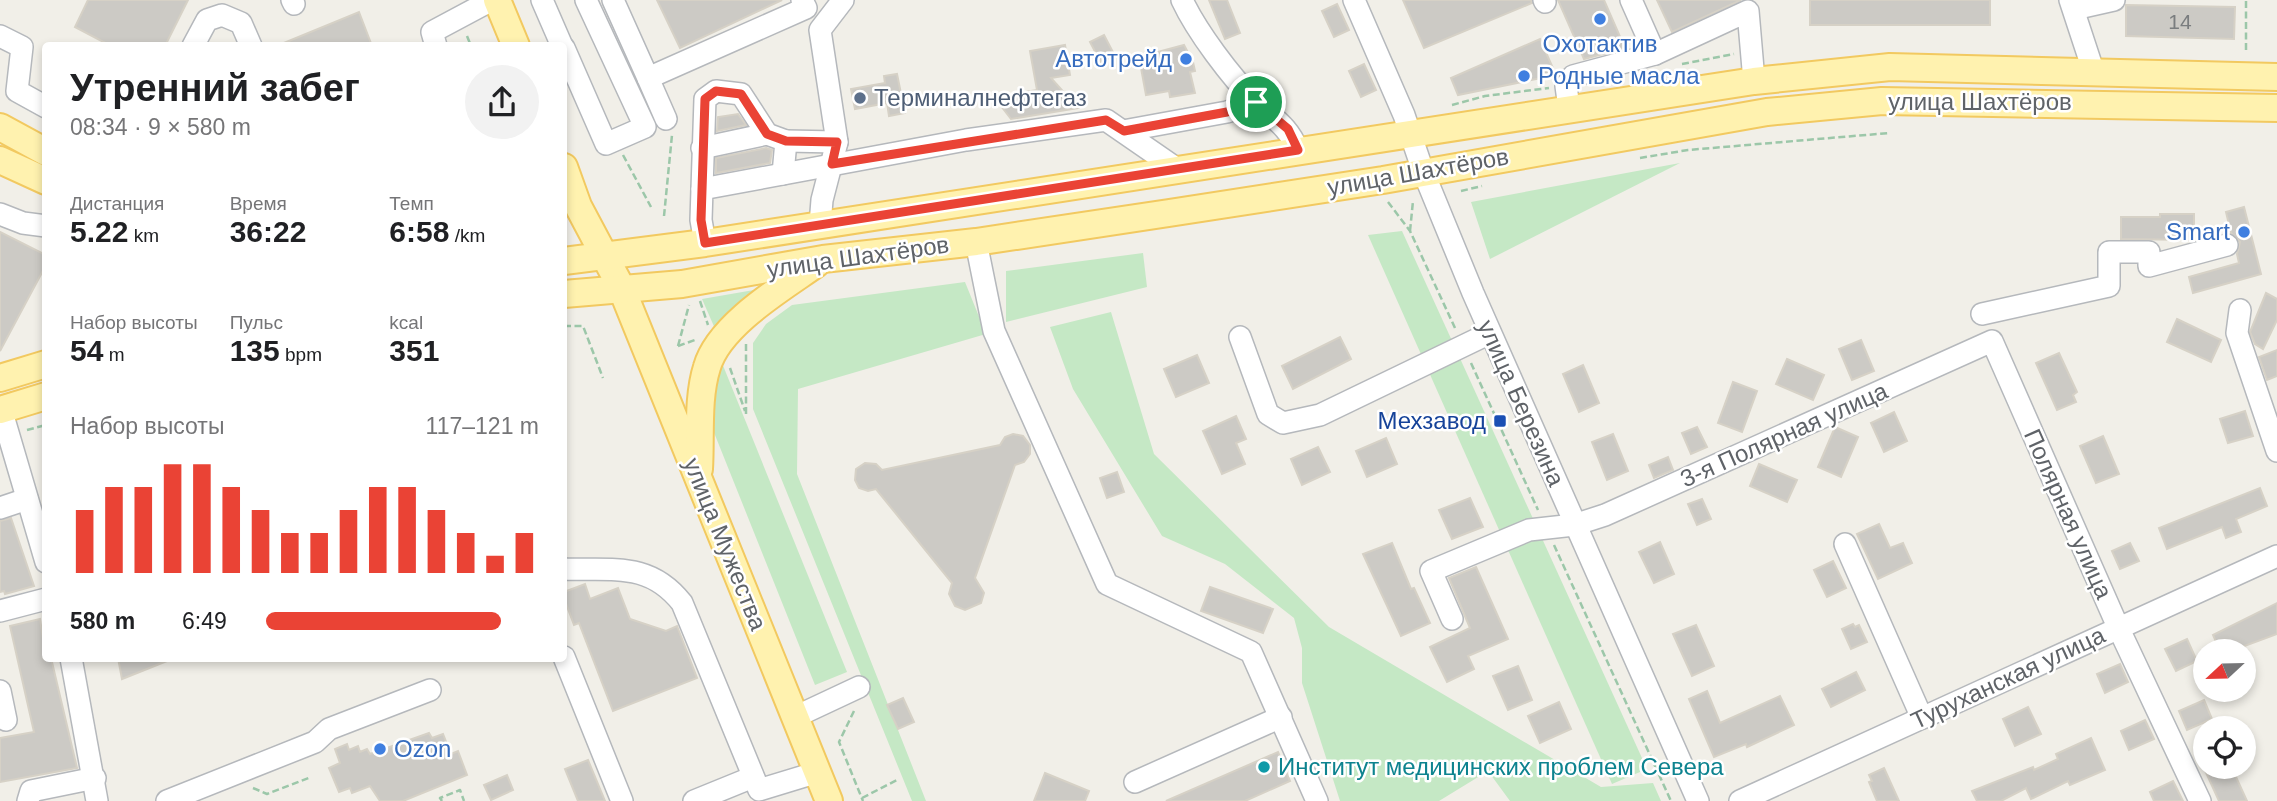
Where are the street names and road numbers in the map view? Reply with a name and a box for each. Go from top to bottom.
street label: улица Шахтёров [1888,88,2072,115]
street label: улица Шахтёров [1325,142,1511,201]
street label: улица Шахтёров [765,230,951,283]
street label: улица Березина [1473,316,1570,491]
street label: 3-я Полярная улица [1676,376,1892,492]
street label: Полярная улица [2019,425,2118,603]
street label: улица Мужества [679,454,773,634]
street label: Туруханская улица [1907,621,2109,734]

